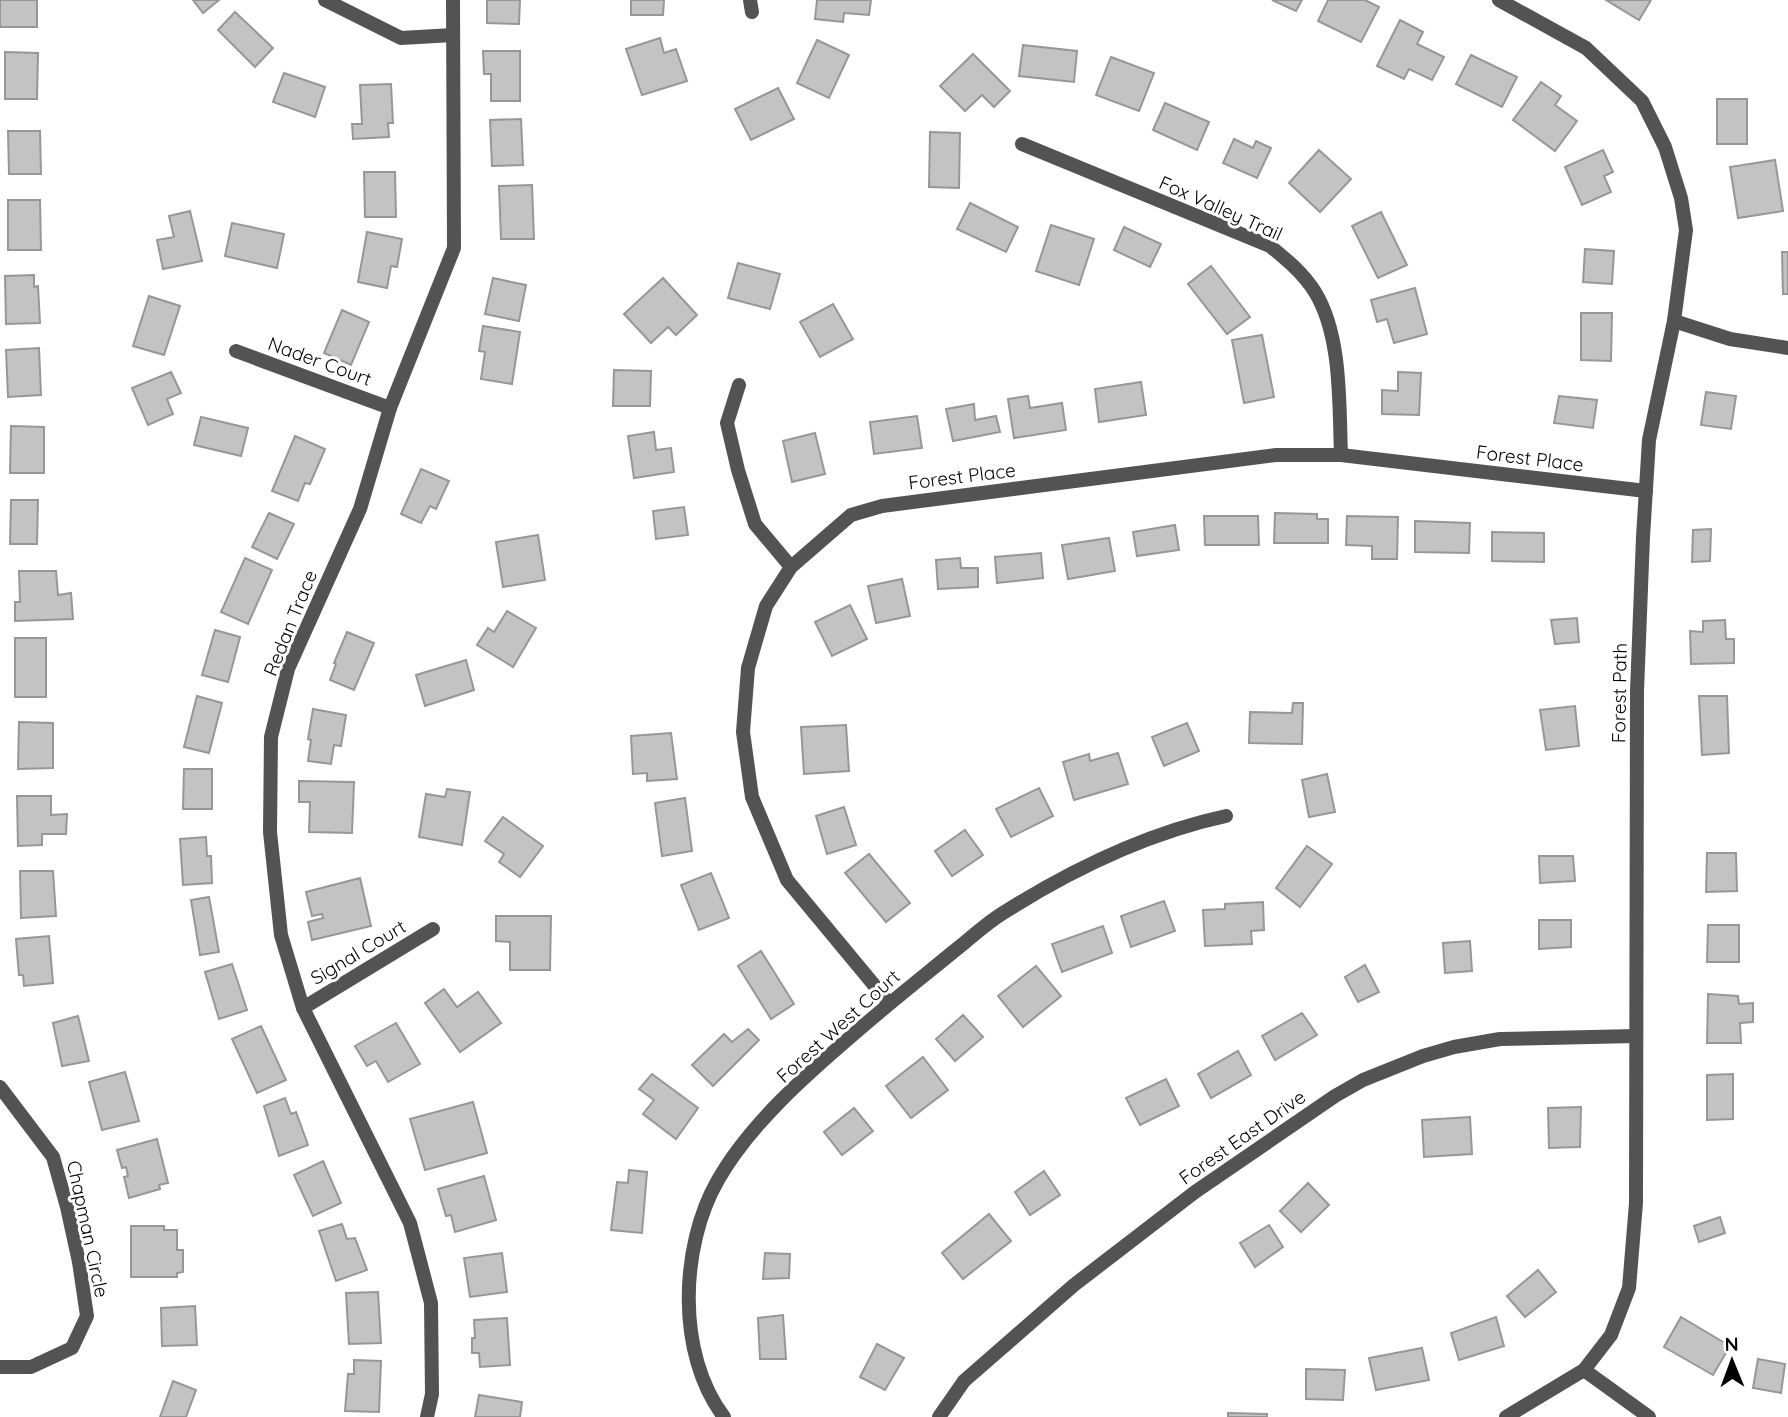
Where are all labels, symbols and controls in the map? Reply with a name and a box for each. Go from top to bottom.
street label: Fox Valley Trail [1156,170,1286,246]
street label: Nader Court [265,331,375,391]
street label: Forest Place [1475,440,1585,476]
street label: Forest Place [907,458,1017,494]
street label: Redan Trace [258,567,322,679]
street label: Forest Path [1606,643,1632,743]
street label: Signal Court [306,914,410,990]
street label: Forest West Court [771,964,905,1088]
street label: Forest East Drive [1174,1085,1310,1189]
street label: Chapman Circle [62,1158,114,1300]
north arrow [1697,1326,1767,1396]
text: N [1725,1332,1739,1356]

